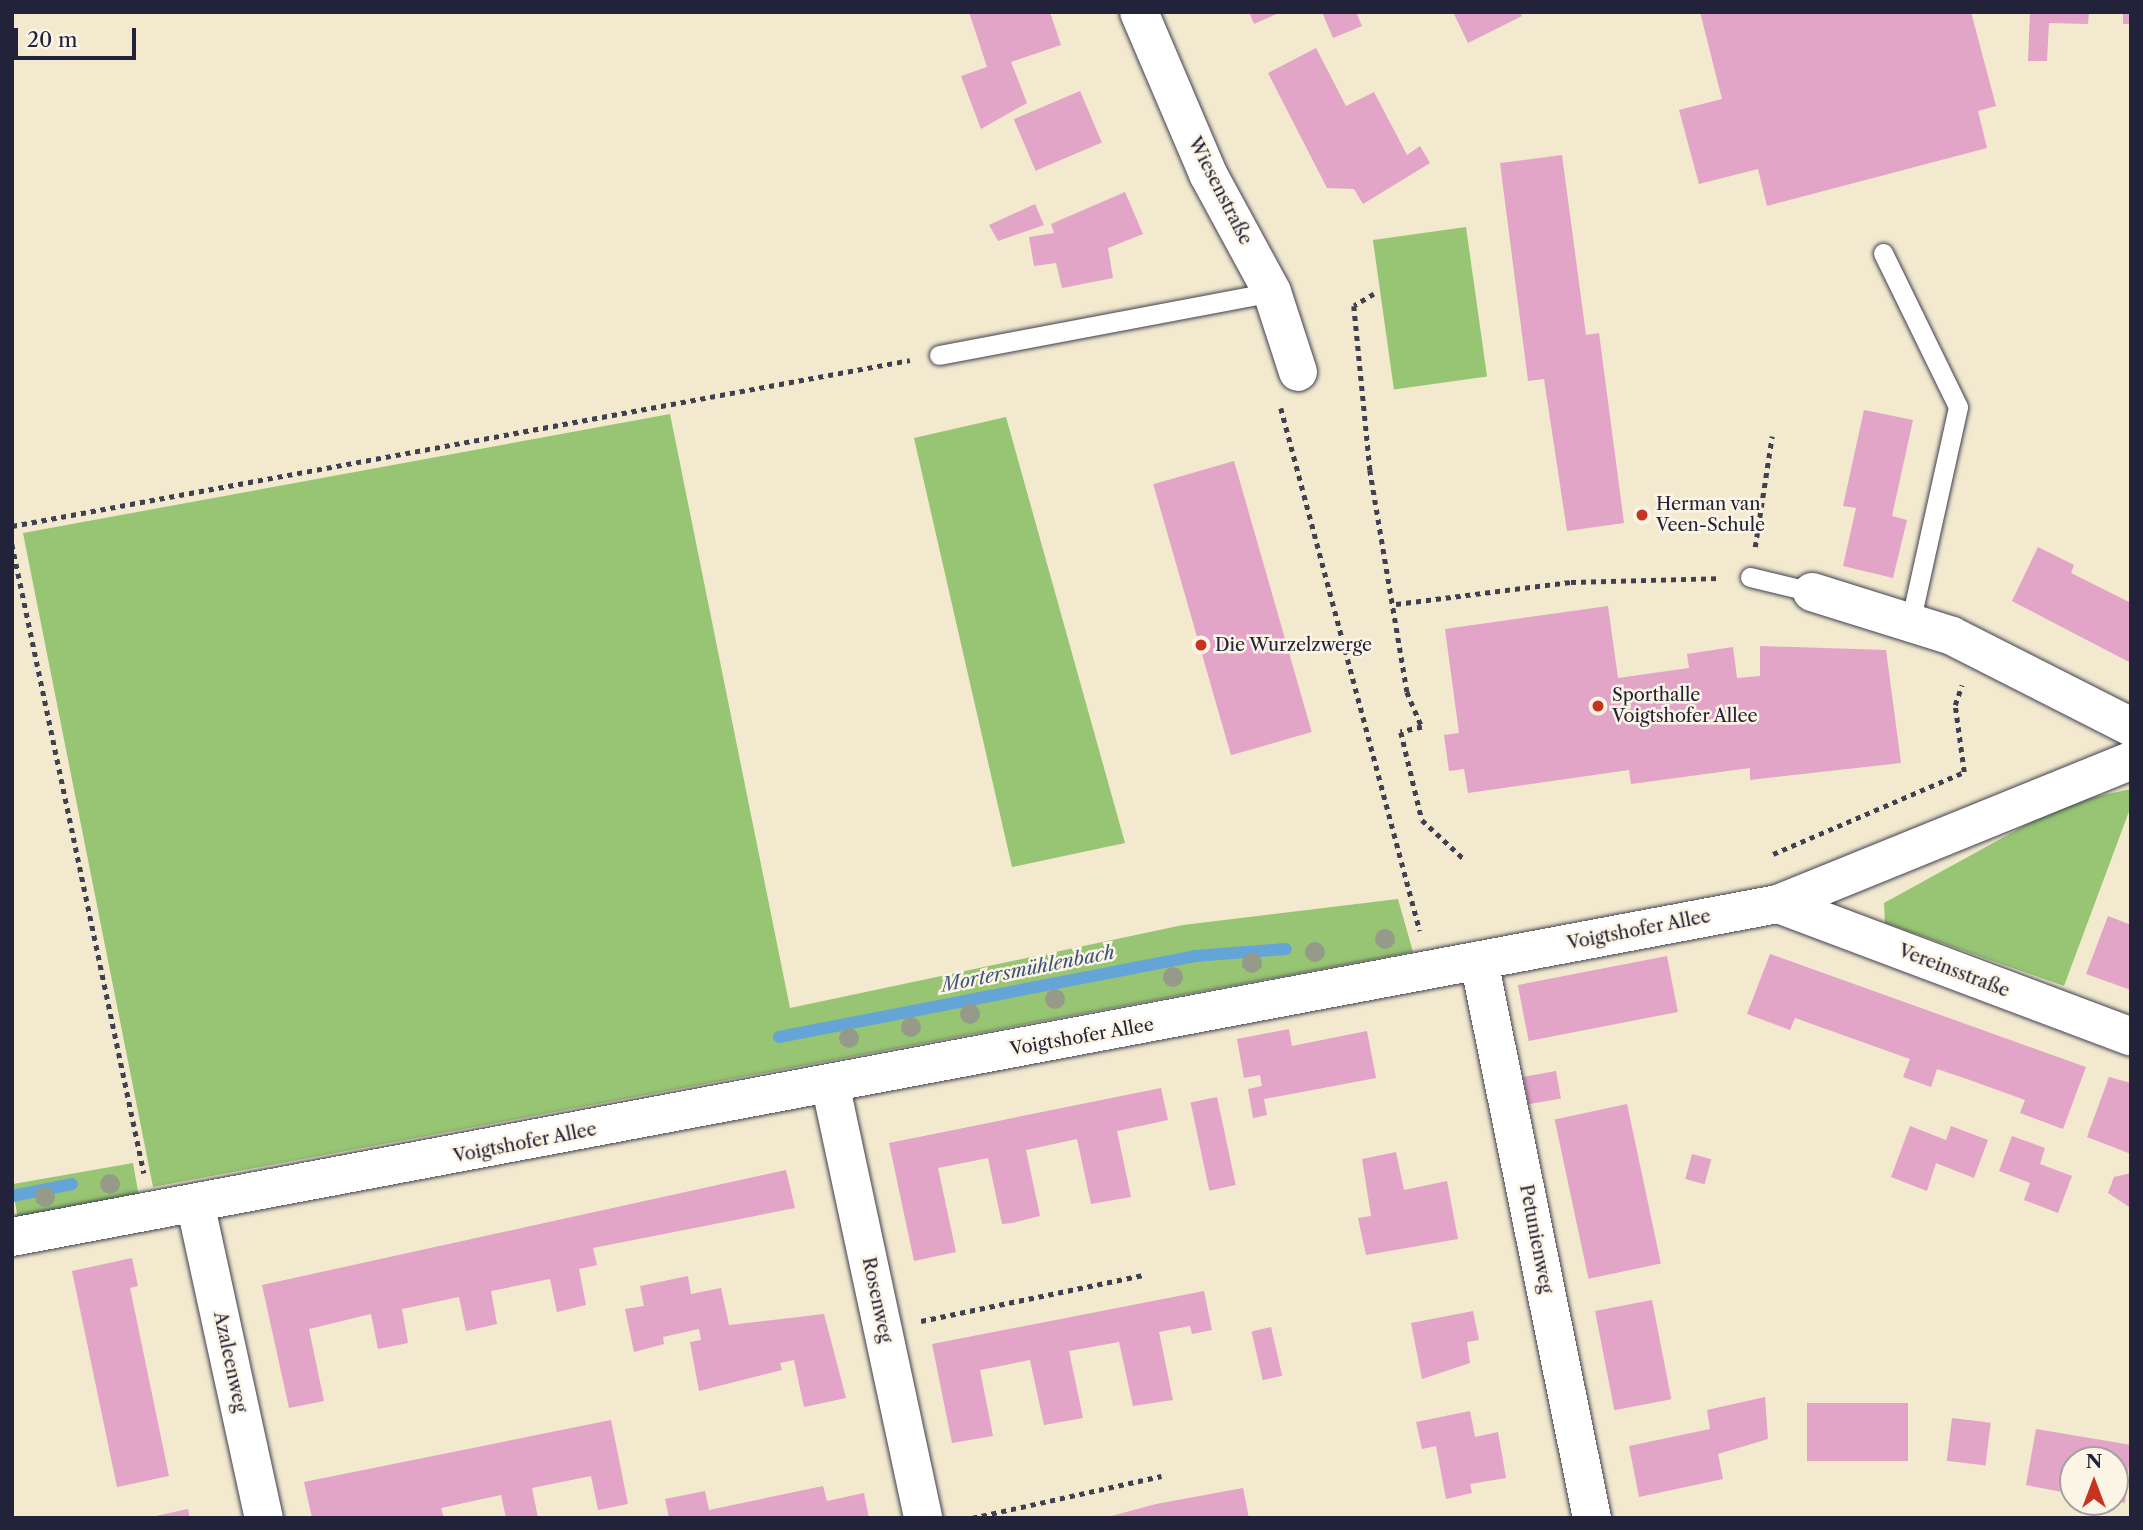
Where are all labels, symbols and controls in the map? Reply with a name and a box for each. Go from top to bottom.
scale bar [18,14,140,58]
text: 20 m [27,27,78,52]
street label: Wiesenstraße [1184,133,1256,249]
place label: Herman van Veen-Schule [1656,494,1765,536]
marker: Herman van Veen-Schule [1634,507,1650,523]
place label: Die Wurzelzwerge [1215,634,1373,656]
marker: Die Wurzelzwerge [1193,637,1209,653]
place label: Sporthalle Voigtshofer Allee [1612,685,1759,728]
marker: Sporthalle Voigtshofer Allee [1590,698,1606,714]
street label: Voigtshofer Allee [1565,905,1713,955]
street label: Vereinsstraße [1895,940,2013,1002]
water label: Mortersmühlenbach [939,941,1117,997]
street label: Voigtshofer Allee [1008,1014,1156,1060]
street label: Voigtshofer Allee [451,1118,599,1168]
street label: Petunienweg [1515,1183,1557,1295]
street label: Rosenweg [857,1255,897,1345]
street label: Azaleenweg [209,1310,251,1414]
north arrow [2059,1446,2129,1516]
text: N [2086,1450,2102,1473]

